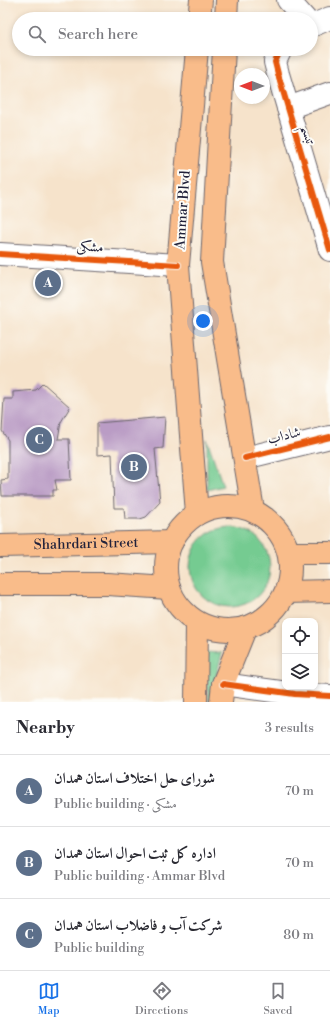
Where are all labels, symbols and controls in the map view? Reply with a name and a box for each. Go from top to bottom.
search box [12,12,318,56]
icon: search [26,23,48,45]
text: Search here [58,25,138,44]
north arrow [234,68,270,104]
street label: تبسم [293,123,319,148]
street label: Ammar Blvd [171,170,195,251]
street label: مشکی [76,237,104,257]
pin: A [35,268,61,298]
your location [193,311,213,331]
street label: شاداب [266,423,302,449]
pin: C [26,425,52,455]
pin: B [121,452,147,482]
street label: Shahrdari Street [33,534,139,554]
map controls [282,618,318,690]
button: locate [282,618,318,654]
button: layers [282,654,318,690]
text: Nearby [16,717,75,739]
text: 3 results [265,720,314,736]
text: شوراى حل اختلاف استان همدان [54,769,215,788]
text: A [24,783,34,799]
text: 70 m [285,783,314,799]
text: Public building · مشکی [54,796,177,812]
text: اداره کل ثبت احوال استان همدان [54,844,216,863]
text: B [24,855,34,871]
text: 70 m [285,855,314,871]
text: Public building · Ammar Blvd [54,868,225,884]
text: شرکت آب و فاضلاب استان همدان [54,916,222,935]
text: C [24,927,34,943]
text: 80 m [283,927,314,943]
text: Public building [54,940,144,956]
tab: Map [38,980,60,1018]
tab: Directions [135,980,188,1018]
tab: Saved [263,980,292,1018]

